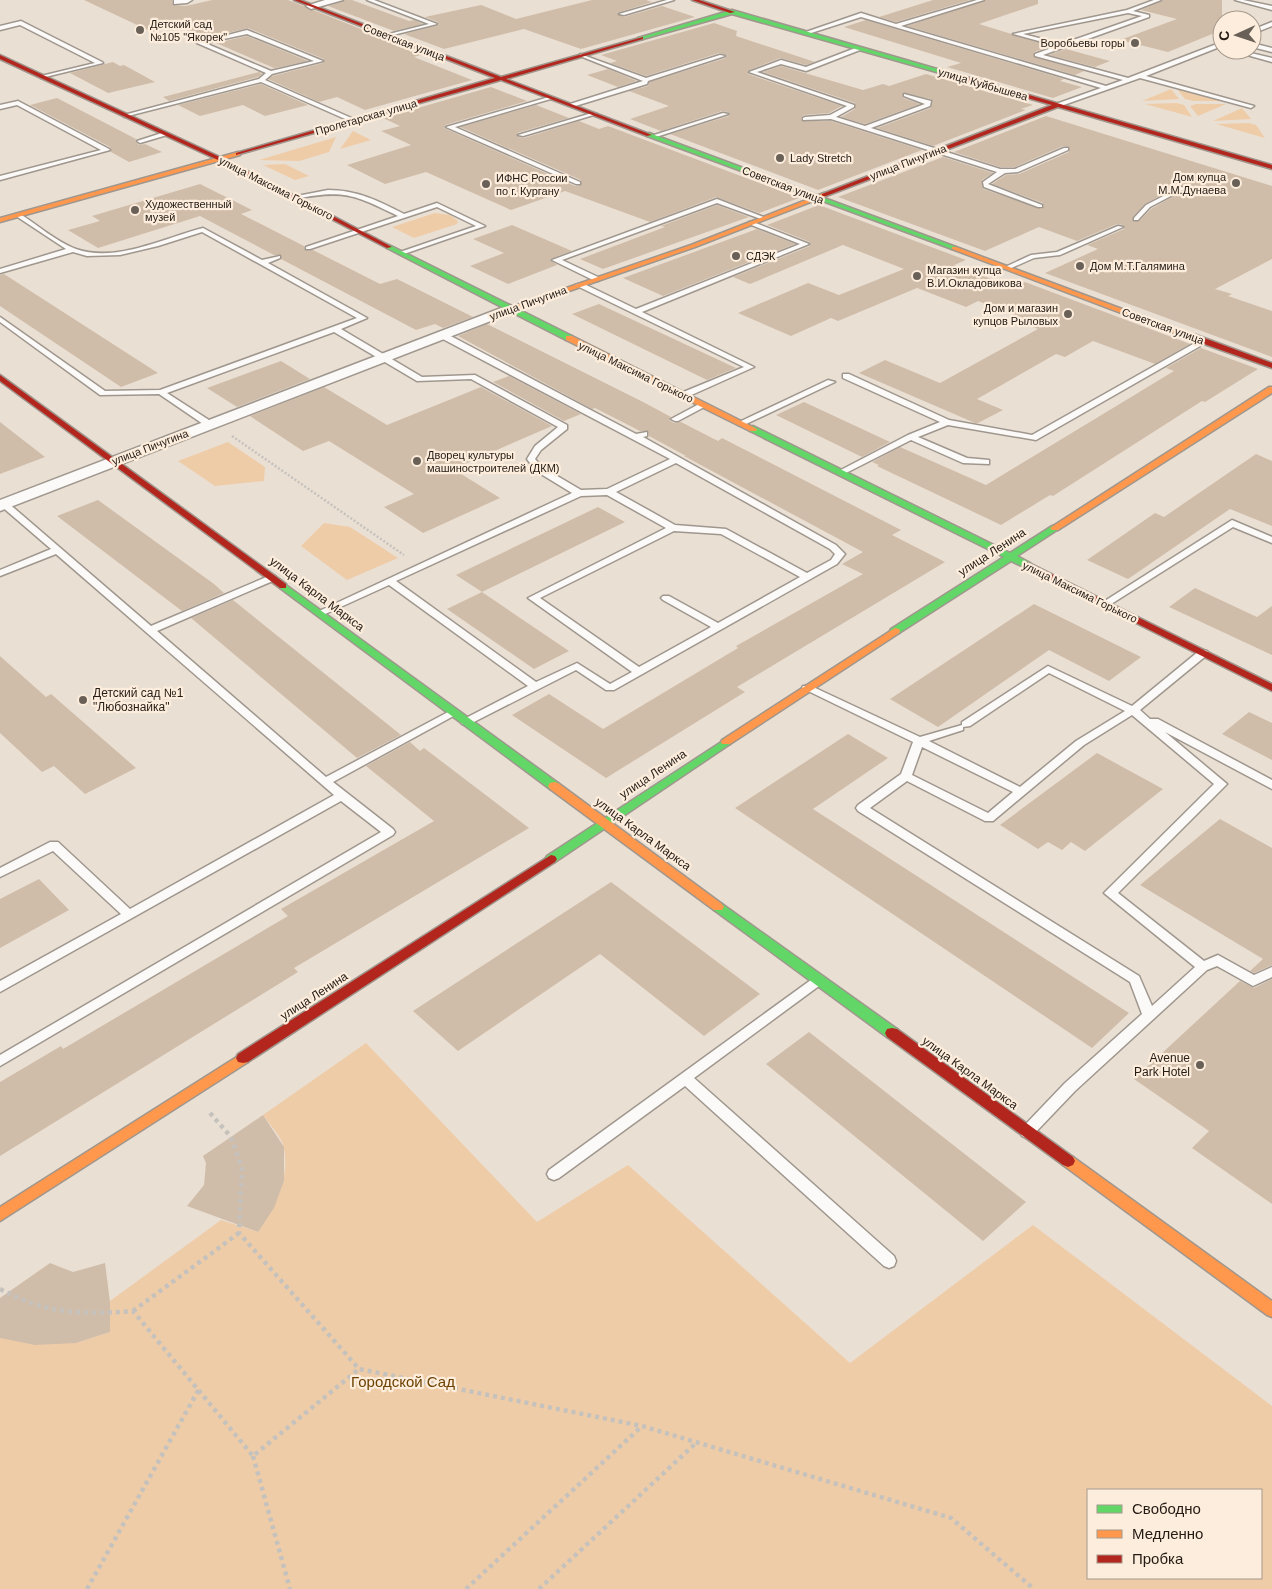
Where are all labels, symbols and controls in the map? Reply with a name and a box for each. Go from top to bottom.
north arrow [1212,10,1262,60]
place label: Детский сад №105 "Якорек" [150,18,227,43]
street label: Советская улица [362,21,447,63]
marker: Детский сад №105 "Якорек" [134,24,146,36]
text: С [1216,30,1232,41]
place label: Воробьевы горы [1040,37,1125,49]
marker: Воробьевы горы [1129,37,1141,49]
street label: улица Куйбышева [937,66,1030,103]
street label: Пролетарская улица [314,96,419,137]
street label: улица Пичугина [868,142,949,182]
marker: Lady Stretch [774,152,786,164]
place label: Lady Stretch [790,152,852,164]
street label: улица Максима Горького [217,154,335,222]
street label: Советская улица [741,164,826,206]
place label: Дом купца М.М.Дунаева [1158,171,1227,196]
place label: ИФНС России по г. Кургану [496,172,567,197]
marker: Дом купца М.М.Дунаева [1230,177,1242,189]
marker: ИФНС России по г. Кургану [480,178,492,190]
place label: Художественный музей [145,198,232,223]
marker: Художественный музей [129,204,141,216]
marker: СДЭК [730,250,742,262]
place label: СДЭК [746,250,776,262]
marker: Дом М.Т.Галямина [1074,260,1086,272]
place label: Дом М.Т.Галямина [1090,260,1186,272]
place label: Магазин купца В.И.Окладовикова [927,264,1023,289]
marker: Магазин купца В.И.Окладовикова [911,270,923,282]
street label: улица Пичугина [488,283,569,322]
place label: Дом и магазин купцов Рыловых [973,302,1058,327]
street label: Советская улица [1120,306,1206,347]
marker: Дом и магазин купцов Рыловых [1062,308,1074,320]
street label: улица Максима Горького [577,339,695,405]
street label: улица Пичугина [110,427,191,467]
place label: Дворец культуры машиностроителей (ДКМ) [427,449,560,474]
marker: Дворец культуры машиностроителей (ДКМ) [411,455,423,467]
street label: улица Ленина [956,525,1029,579]
street label: улица Карла Маркса [267,554,367,634]
street label: улица Максима Горького [1021,559,1139,625]
place label: Детский cад №1 "Любознайка" [93,686,184,714]
marker: Детский cад №1 "Любознайка" [77,694,89,706]
street label: улица Ленина [617,746,689,801]
street label: улица Карла Маркса [592,795,694,874]
street label: улица Ленина [278,969,351,1023]
street label: улица Карла Маркса [919,1034,1021,1113]
place label: Avenue Park Hotel [1134,1051,1190,1079]
marker: Avenue Park Hotel [1194,1059,1206,1071]
park label: Городской Сад [351,1373,455,1390]
legend [1087,1489,1262,1579]
text: Свободно [1132,1500,1201,1517]
text: Медленно [1132,1525,1203,1542]
text: Пробка [1132,1550,1184,1567]

